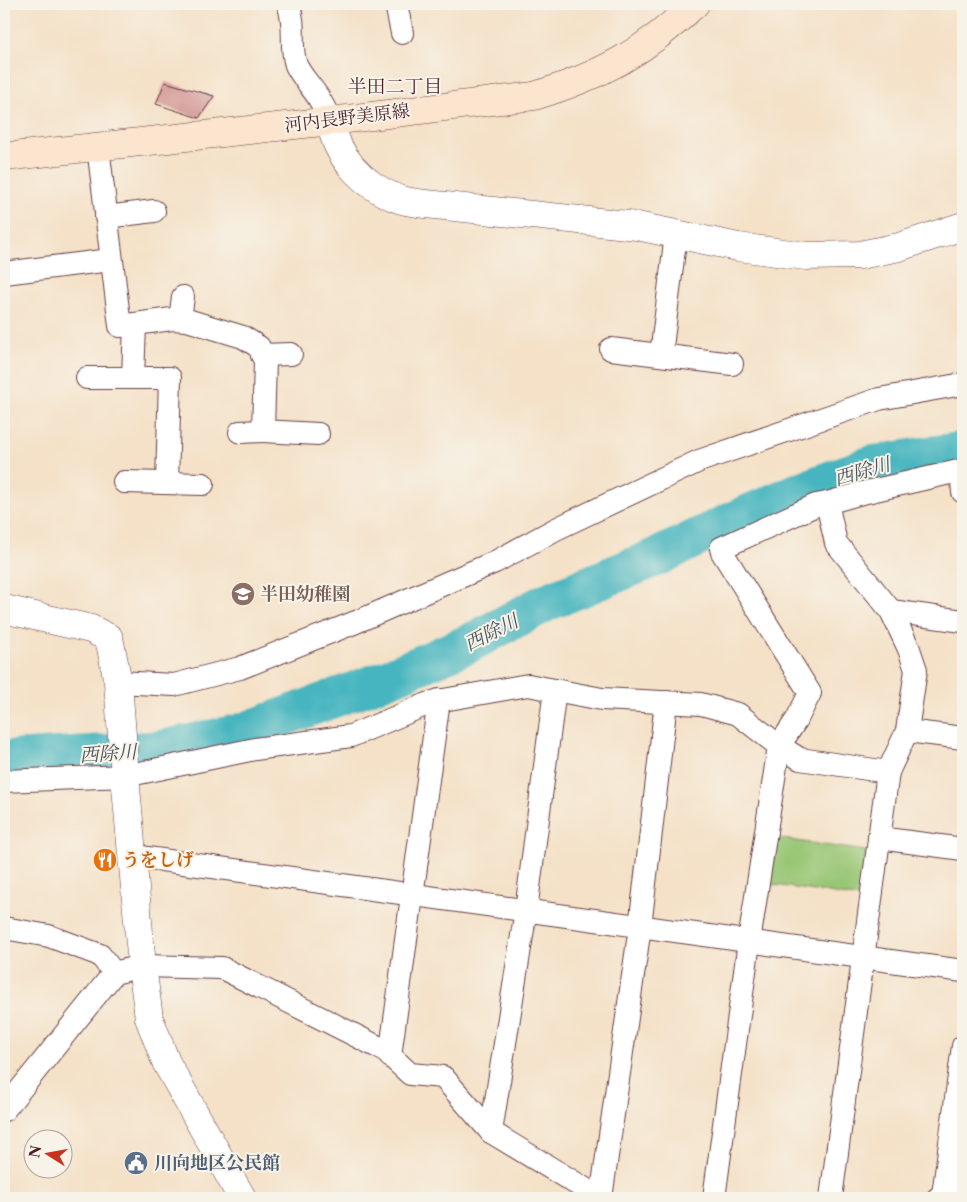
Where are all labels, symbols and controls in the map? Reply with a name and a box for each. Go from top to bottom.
district label: 半田二丁目 [347,75,443,98]
street label: 河内長野美原線 [283,99,411,137]
water label: 西除川 [832,452,895,490]
school or university icon: 半田幼稚園 [230,581,256,607]
place label: 半田幼稚園 [260,583,350,605]
water label: 西除川 [461,608,524,656]
water label: 西除川 [79,740,139,767]
restaurant icon: うをしげ [92,847,118,873]
place label: うをしげ [122,849,194,871]
north arrow [22,1130,72,1180]
text: N [25,1144,45,1159]
public building icon: 川向地区公民館 [123,1150,149,1176]
place label: 川向地区公民館 [154,1152,280,1174]

